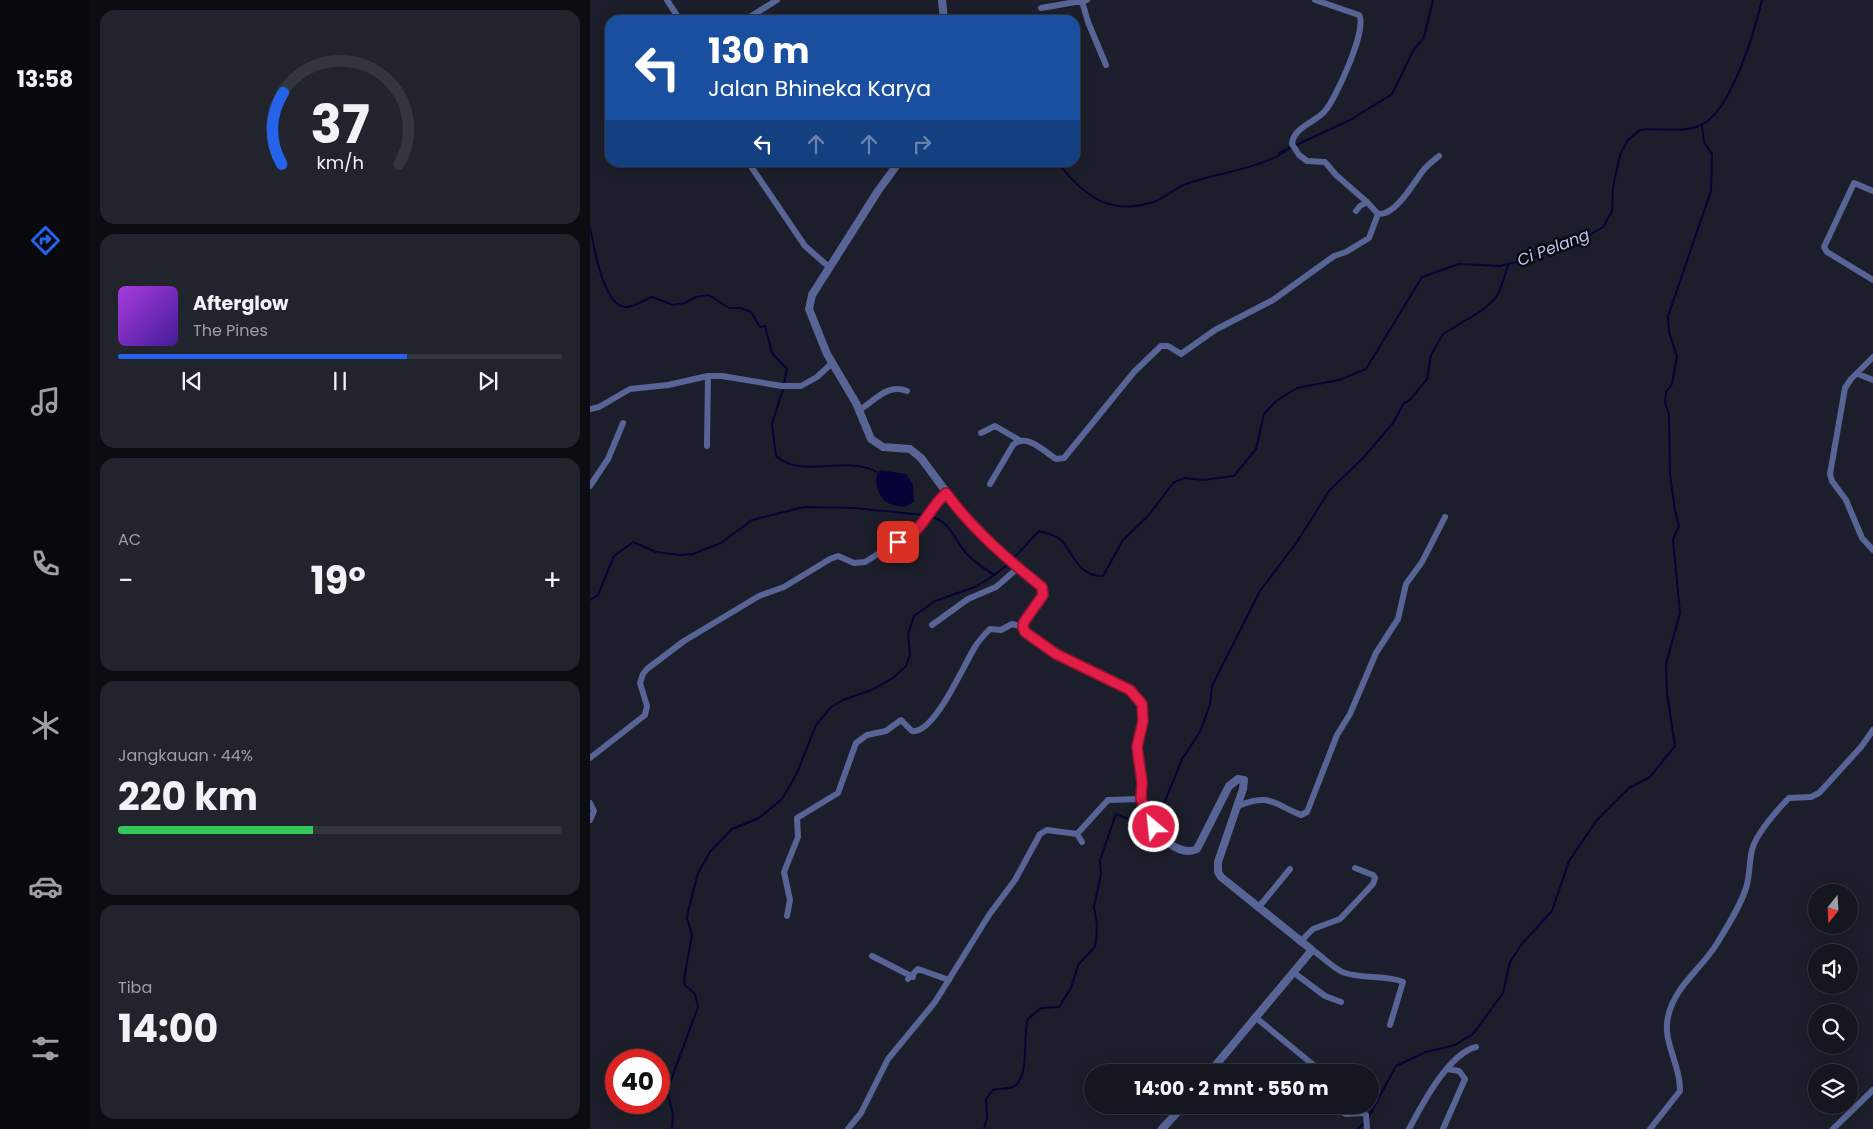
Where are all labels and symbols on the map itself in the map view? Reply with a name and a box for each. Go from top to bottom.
water label: Ci Pelang [1514,223,1593,272]
pin [877,521,919,563]
position arrow [1127,800,1179,852]
north arrow [1808,884,1858,934]
speed limit sign: 40 [605,1049,670,1114]

